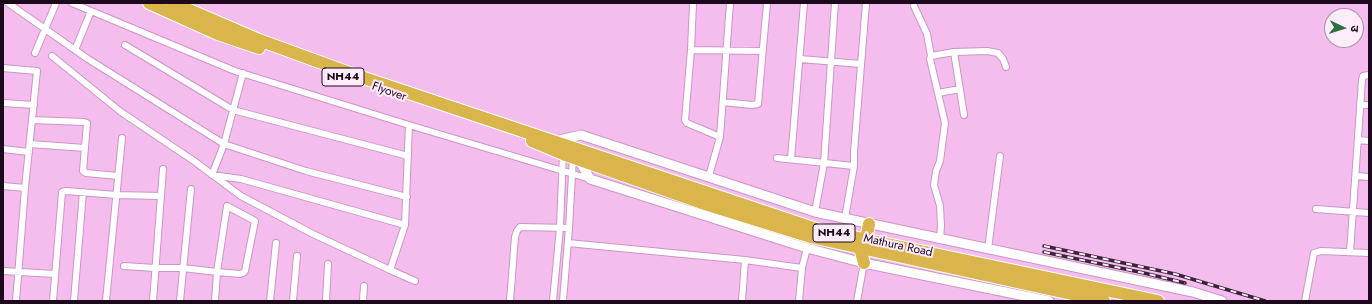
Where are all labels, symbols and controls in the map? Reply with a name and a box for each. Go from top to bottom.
north arrow [1324,8,1364,48]
text: उ [1347,25,1363,33]
road number: NH44 [322,68,364,86]
street label: Flyover [370,79,408,105]
road number: NH44 [813,224,855,242]
street label: Mathura Road [862,232,934,260]

